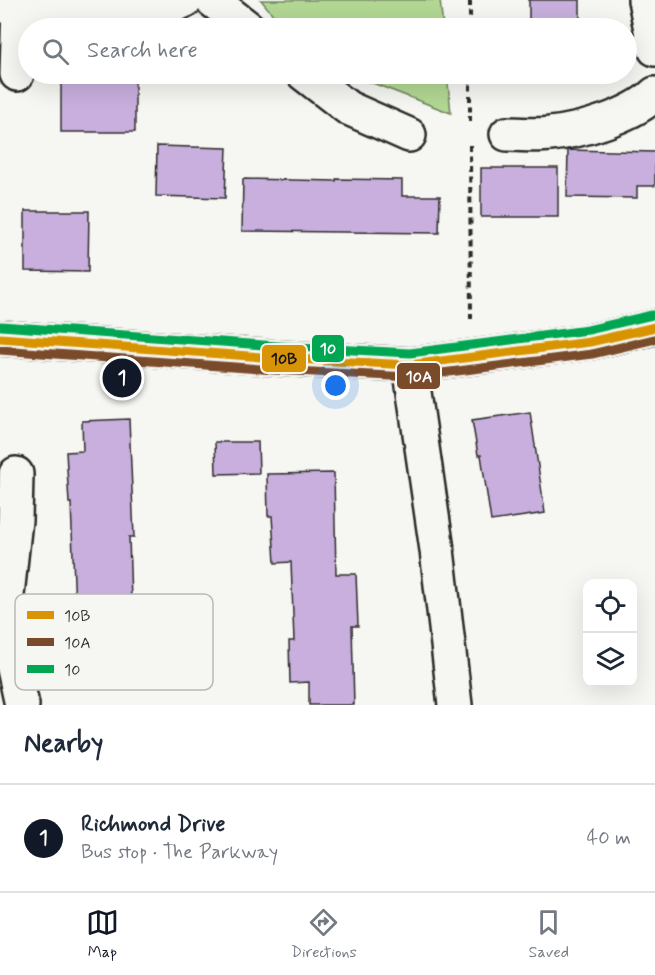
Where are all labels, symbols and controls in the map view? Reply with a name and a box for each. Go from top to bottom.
search box [18,18,637,84]
icon: search [39,35,72,68]
text: Search here [87,37,198,65]
line badge: 10 [311,334,345,363]
text: 10 [320,339,336,360]
line badge: 10B [261,344,307,373]
text: 10B [271,349,297,370]
pin: 1 [102,356,142,400]
line badge: 10A [396,362,441,390]
text: 10A [406,367,432,388]
your location [321,371,350,400]
map controls [583,579,637,687]
button: locate [583,579,637,633]
legend [15,594,213,690]
text: 10B [64,606,90,627]
text: 10A [64,633,91,654]
button: layers [583,633,637,687]
text: 10 [64,660,80,681]
text: Nearby [24,727,103,761]
text: Richmond Drive [81,811,225,839]
text: 1 [39,825,48,852]
text: 40 m [587,825,631,852]
text: Bus stop · The Parkway [81,839,278,866]
tab: Map [86,906,119,963]
tab: Directions [291,906,357,963]
tab: Saved [529,906,569,963]

